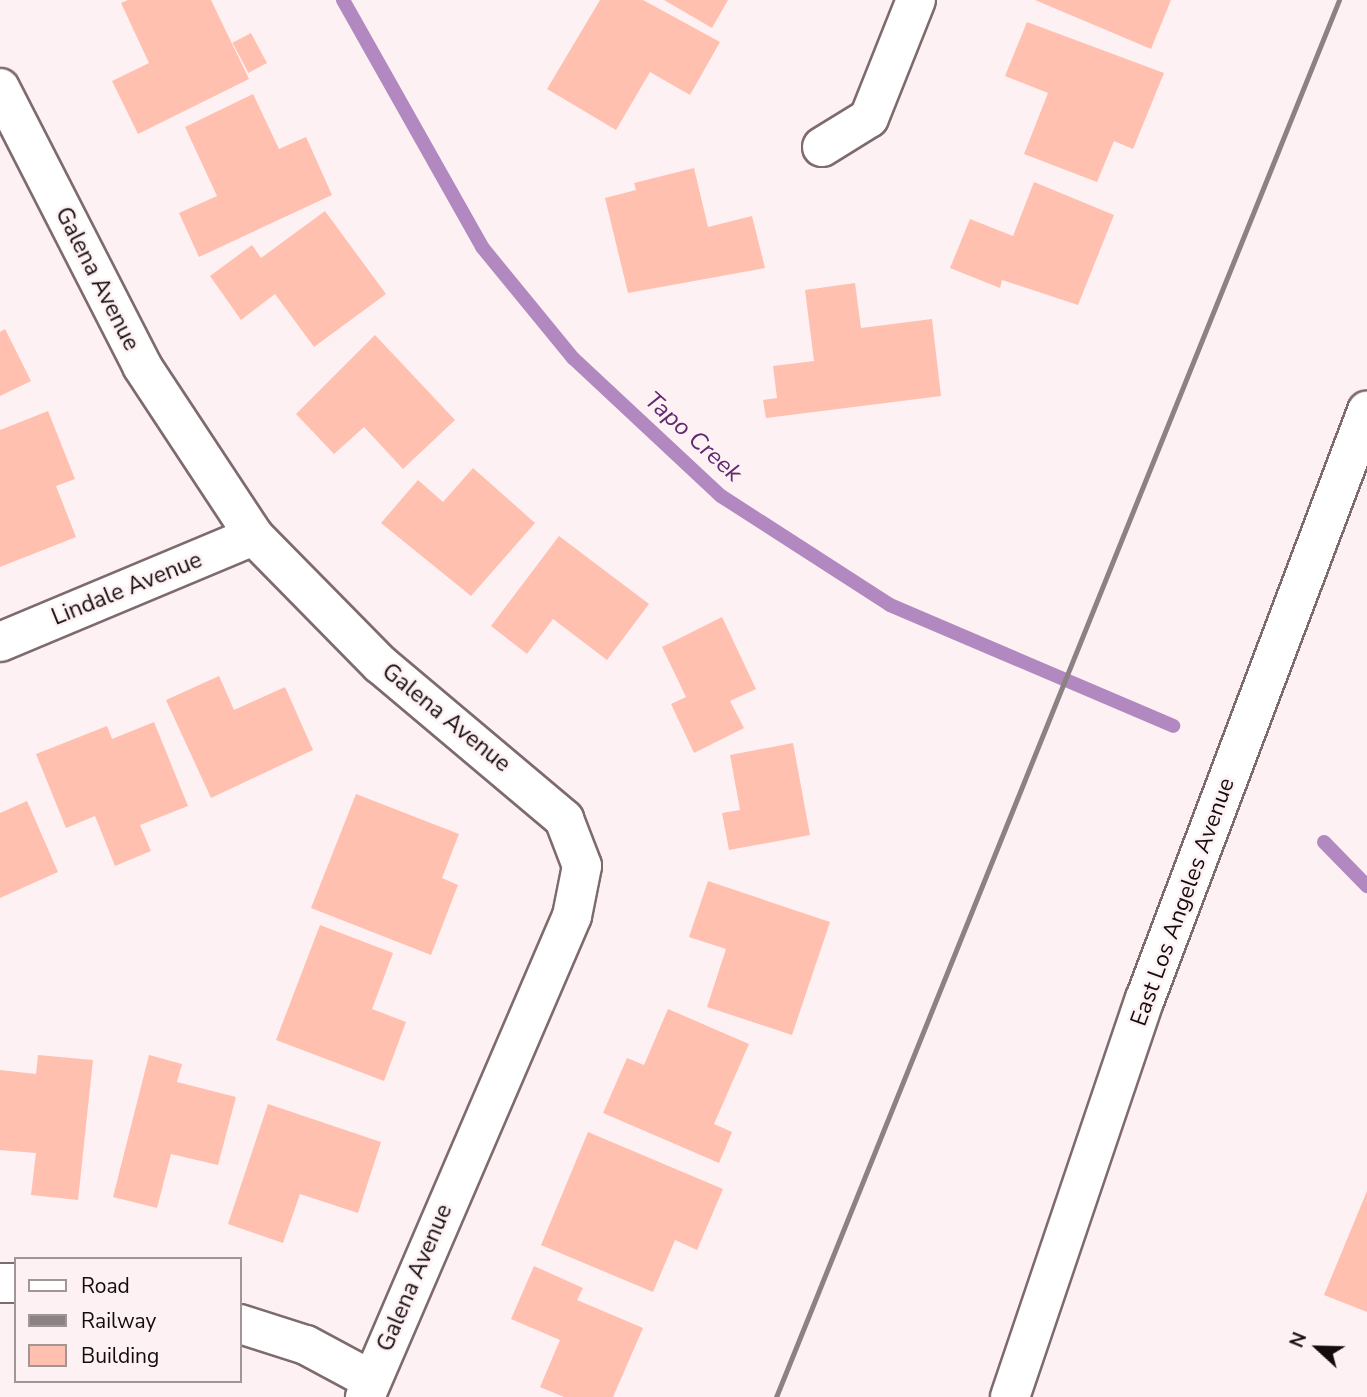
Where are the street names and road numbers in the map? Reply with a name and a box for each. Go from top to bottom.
street label: Galena Avenue [49,203,145,355]
street label: Lindale Avenue [48,546,206,632]
street label: Galena Avenue [376,658,516,778]
street label: East Los Angeles Avenue [1125,774,1241,1030]
street label: Galena Avenue [372,1200,458,1356]

